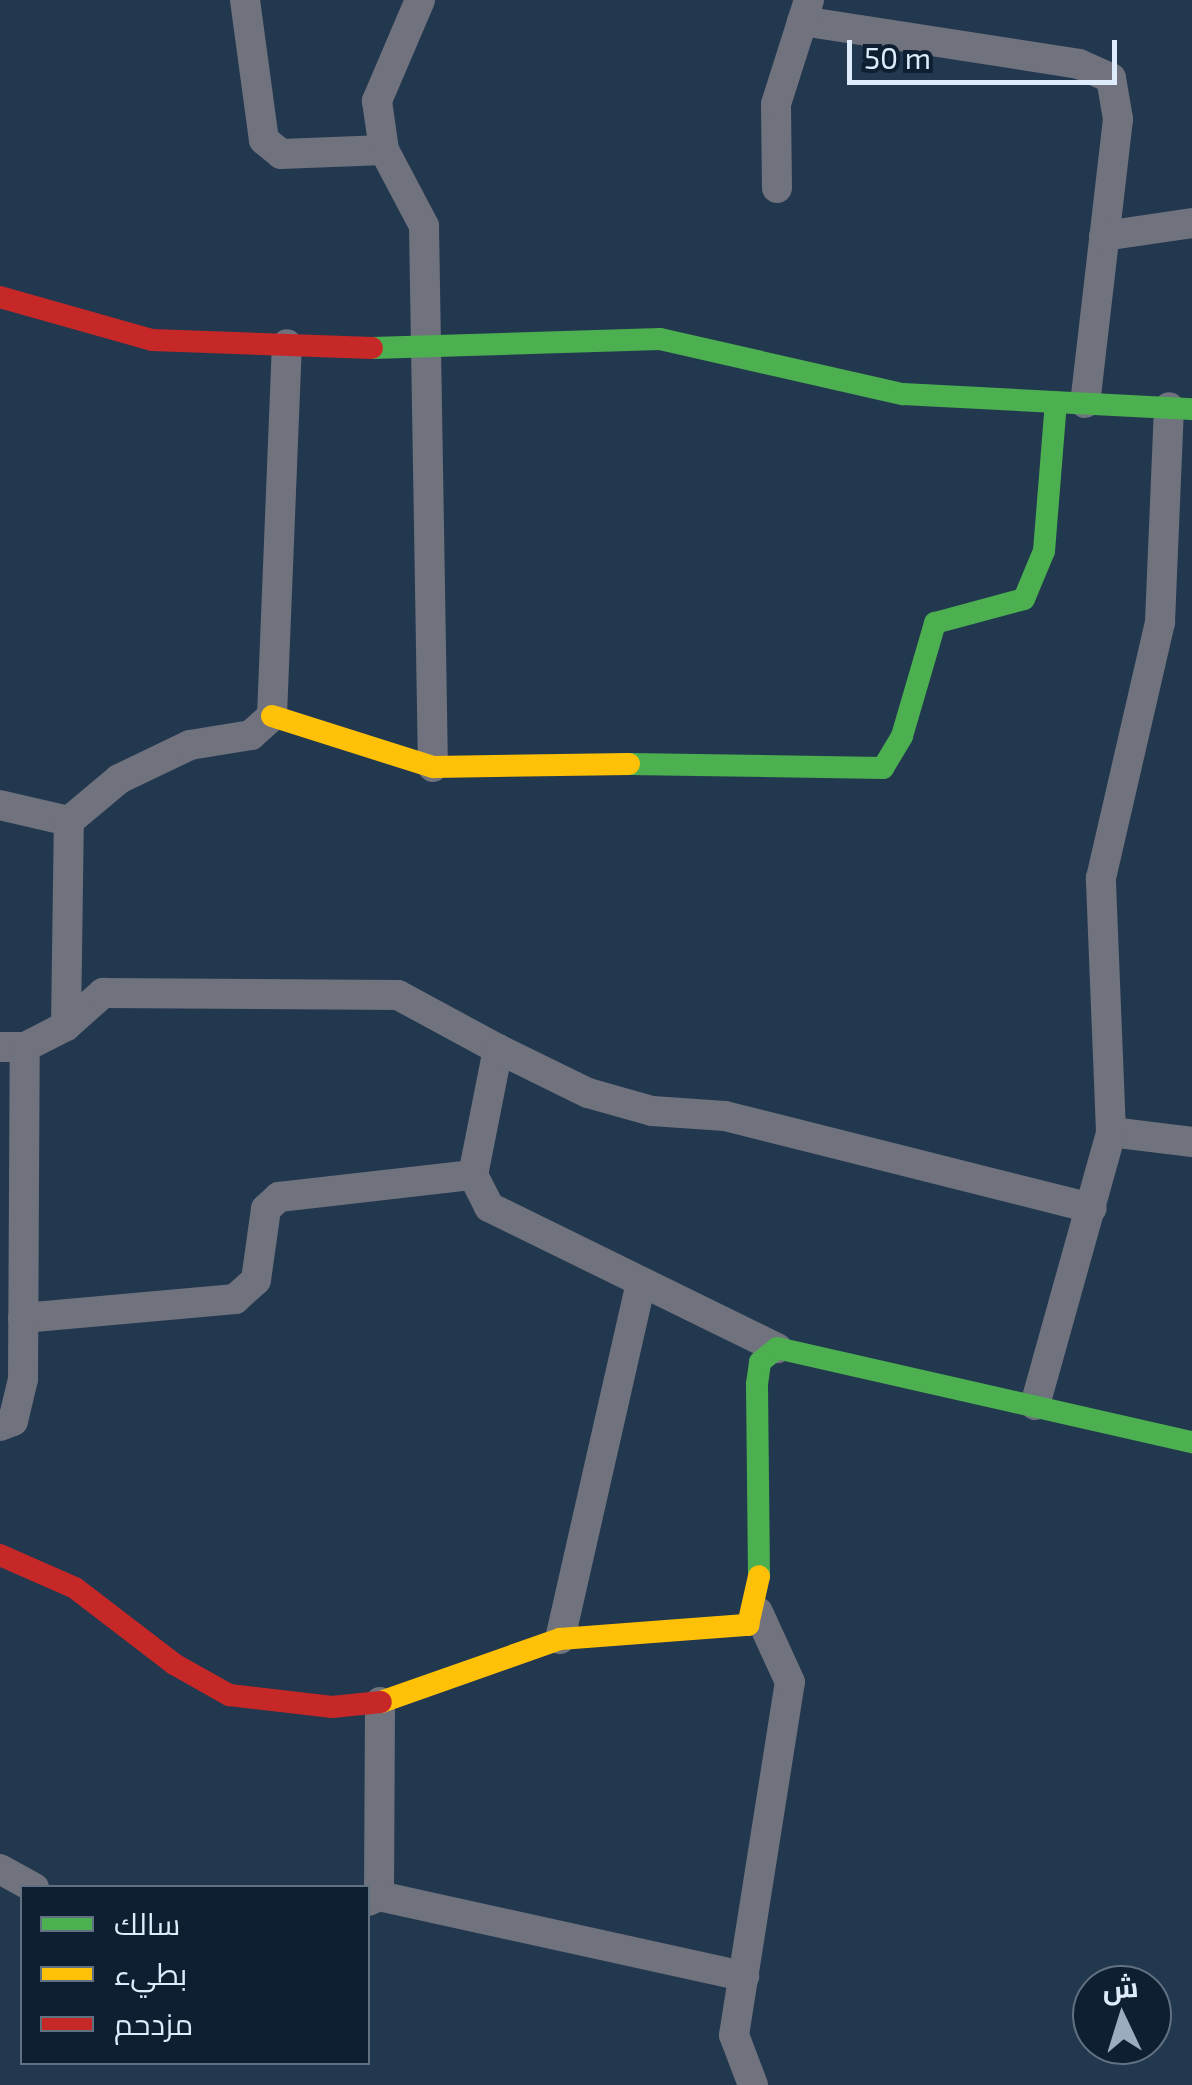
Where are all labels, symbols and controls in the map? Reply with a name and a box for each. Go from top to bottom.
scale bar [852,20,1122,82]
text: 50 m [864,39,931,75]
legend [20,1885,370,2065]
text: سالك [114,1905,180,1941]
text: بطيء [114,1955,187,1991]
north arrow [1072,1965,1172,2065]
text: ش [1101,1969,1139,2005]
text: مزدحم [114,2005,193,2041]

